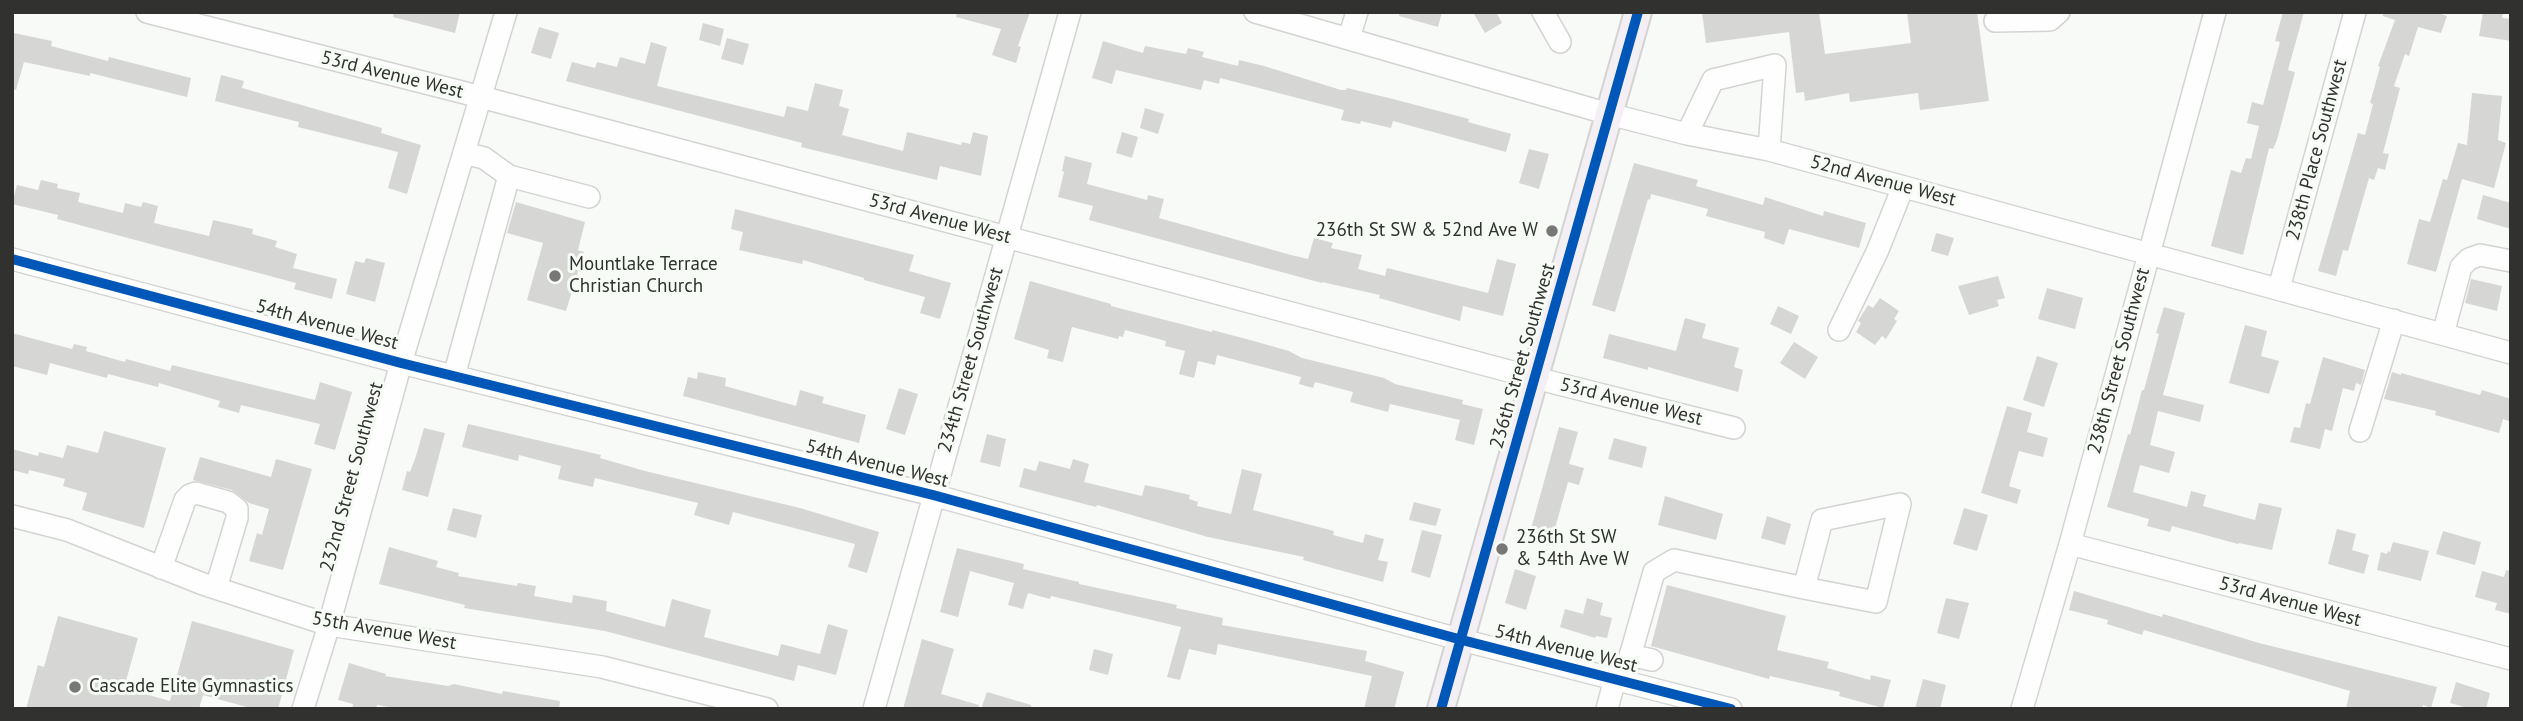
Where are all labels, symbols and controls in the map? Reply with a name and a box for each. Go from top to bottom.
street label: 53rd Avenue West [318,46,466,104]
street label: 238th Place Southwest [2282,57,2352,243]
street label: 52nd Avenue West [1808,151,1958,211]
street label: 53rd Avenue West [867,189,1013,249]
place label: 236th St SW & 52nd Ave W [1316,220,1538,242]
marker: 236th St SW & 52nd Ave W [1544,223,1560,239]
place label: Mountlake Terrace Christian Church [569,254,718,298]
street label: 236th Street Southwest [1486,261,1560,451]
street label: 234th Street Southwest [934,265,1008,455]
street label: 238th Street Southwest [2083,265,2155,457]
marker: Mountlake Terrace Christian Church [547,268,563,284]
street label: 54th Avenue West [254,295,400,355]
street label: 53rd Avenue West [1557,373,1705,431]
street label: 232nd Street Southwest [316,380,388,574]
street label: 54th Avenue West [803,435,951,493]
place label: 236th St SW & 54th Ave W [1516,527,1629,571]
marker: 236th St SW & 54th Ave W [1494,541,1510,557]
street label: 53rd Avenue West [2217,572,2363,632]
street label: 55th Avenue West [310,607,458,655]
street label: 54th Avenue West [1492,620,1640,678]
place label: Cascade Elite Gymnastics [89,676,293,698]
marker: Cascade Elite Gymnastics [67,679,83,695]

